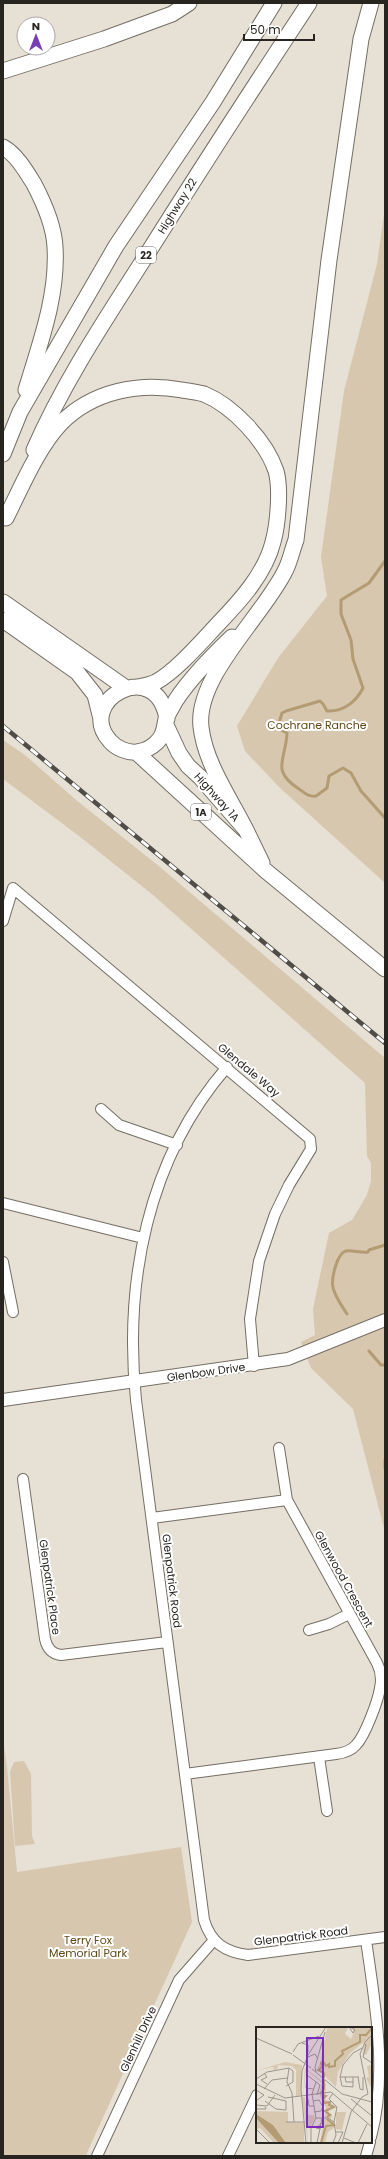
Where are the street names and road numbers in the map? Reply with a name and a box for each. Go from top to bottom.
street label: Highway 22 [154,175,200,237]
road number: 22 [136,247,156,263]
street label: Highway 1A [192,770,242,824]
road number: 1A [191,804,211,820]
street label: Glendale Way [214,1039,284,1101]
street label: Glenbow Drive [166,1359,246,1385]
street label: Glenwood Crescent [311,1528,377,1630]
street label: Glenpatrick Road [158,1533,186,1629]
street label: Glenpatrick Place [35,1538,65,1636]
street label: Glenpatrick Road [253,1922,349,1950]
street label: Glenhill Drive [116,2003,160,2074]

